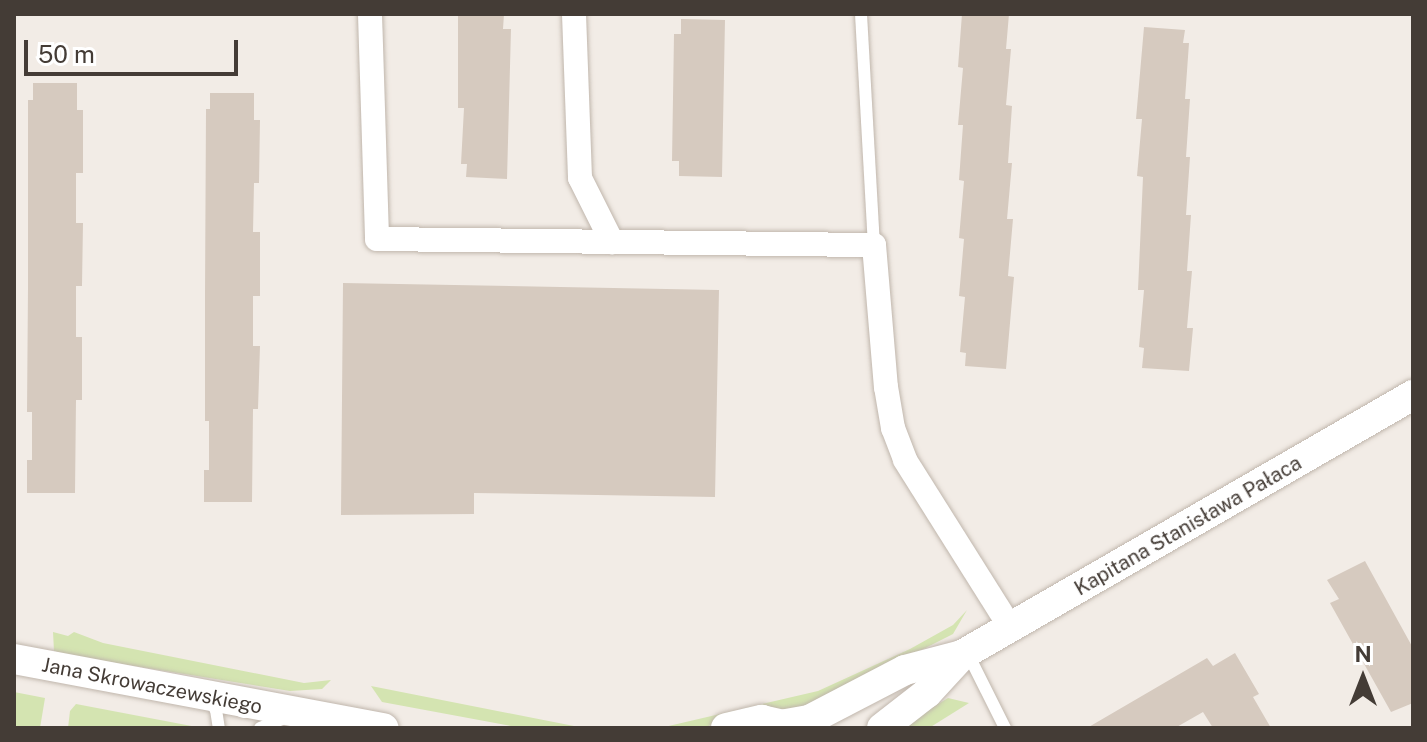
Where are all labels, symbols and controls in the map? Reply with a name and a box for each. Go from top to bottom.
scale bar [28,24,242,74]
text: 50 m [38,40,95,68]
street label: Kapitana Stanisława Pałaca [1070,451,1306,601]
north arrow [1323,638,1403,718]
text: N [1354,641,1372,667]
street label: Jana Skrowaczewskiego [40,653,264,719]

